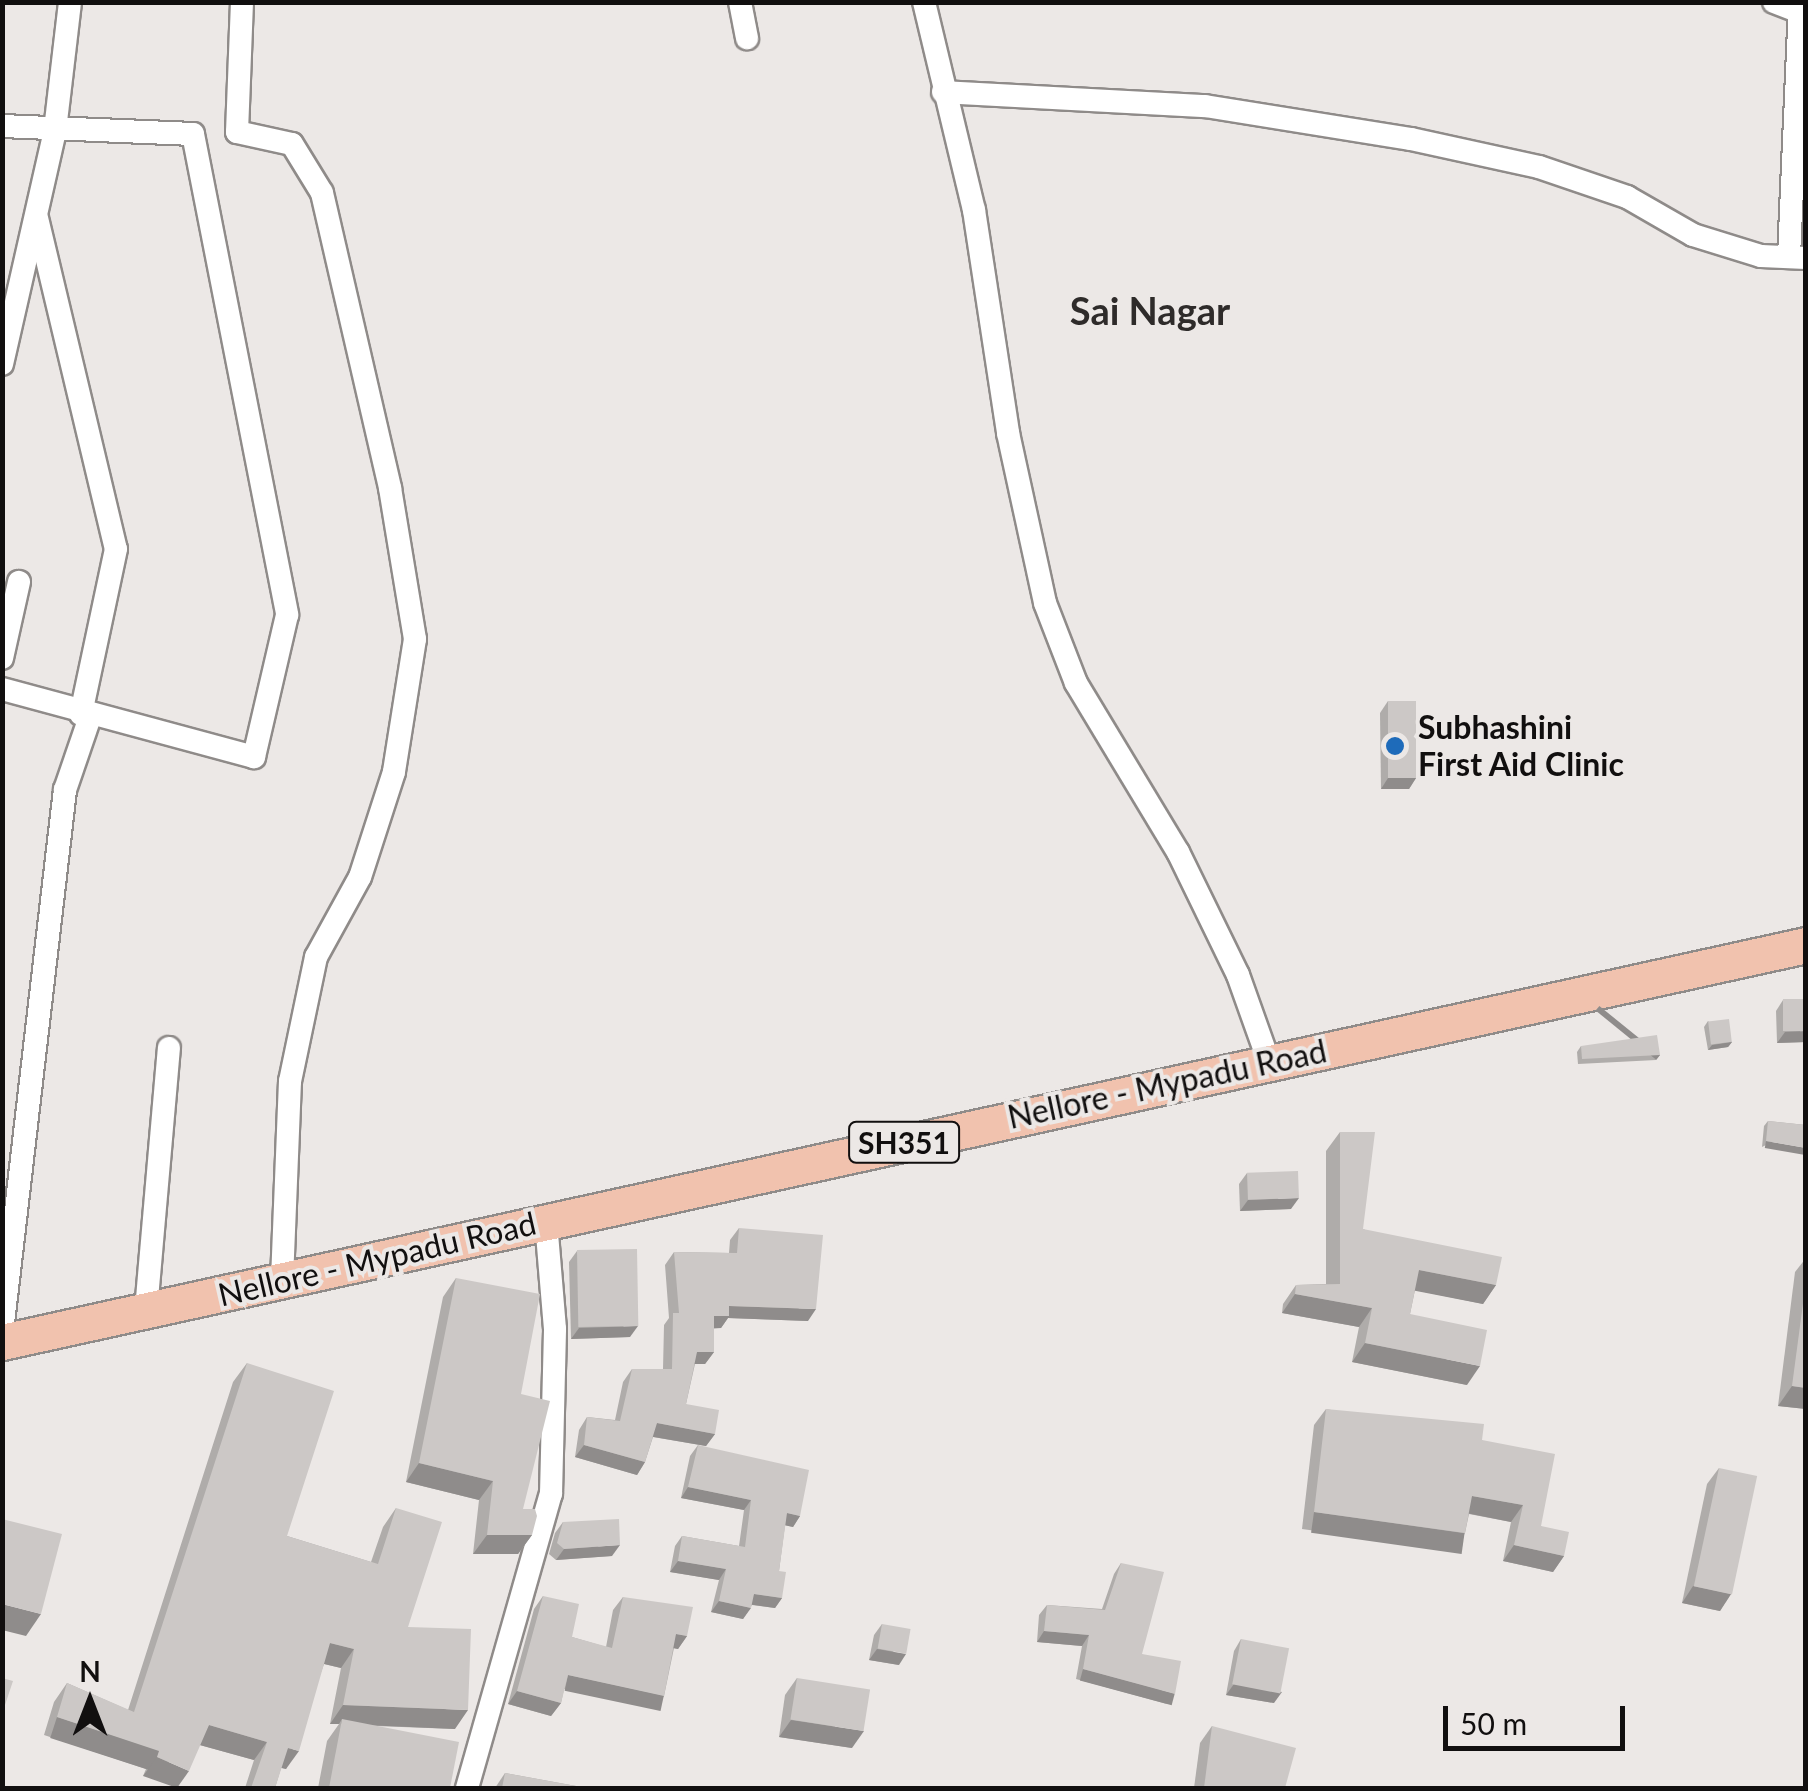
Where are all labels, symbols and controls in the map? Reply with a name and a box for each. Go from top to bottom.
district label: Sai Nagar [1070,288,1230,334]
place label: Subhashini First Aid Clinic [1418,709,1625,784]
marker: Subhashini First Aid Clinic [1382,733,1408,759]
street label: Nellore - Mypadu Road [1004,1031,1330,1137]
road number: SH351 [846,1117,962,1167]
street label: Nellore - Mypadu Road [214,1204,540,1314]
north arrow [40,1651,140,1751]
text: N [79,1654,101,1688]
scale bar [1448,1686,1630,1748]
text: 50 m [1460,1705,1527,1741]

